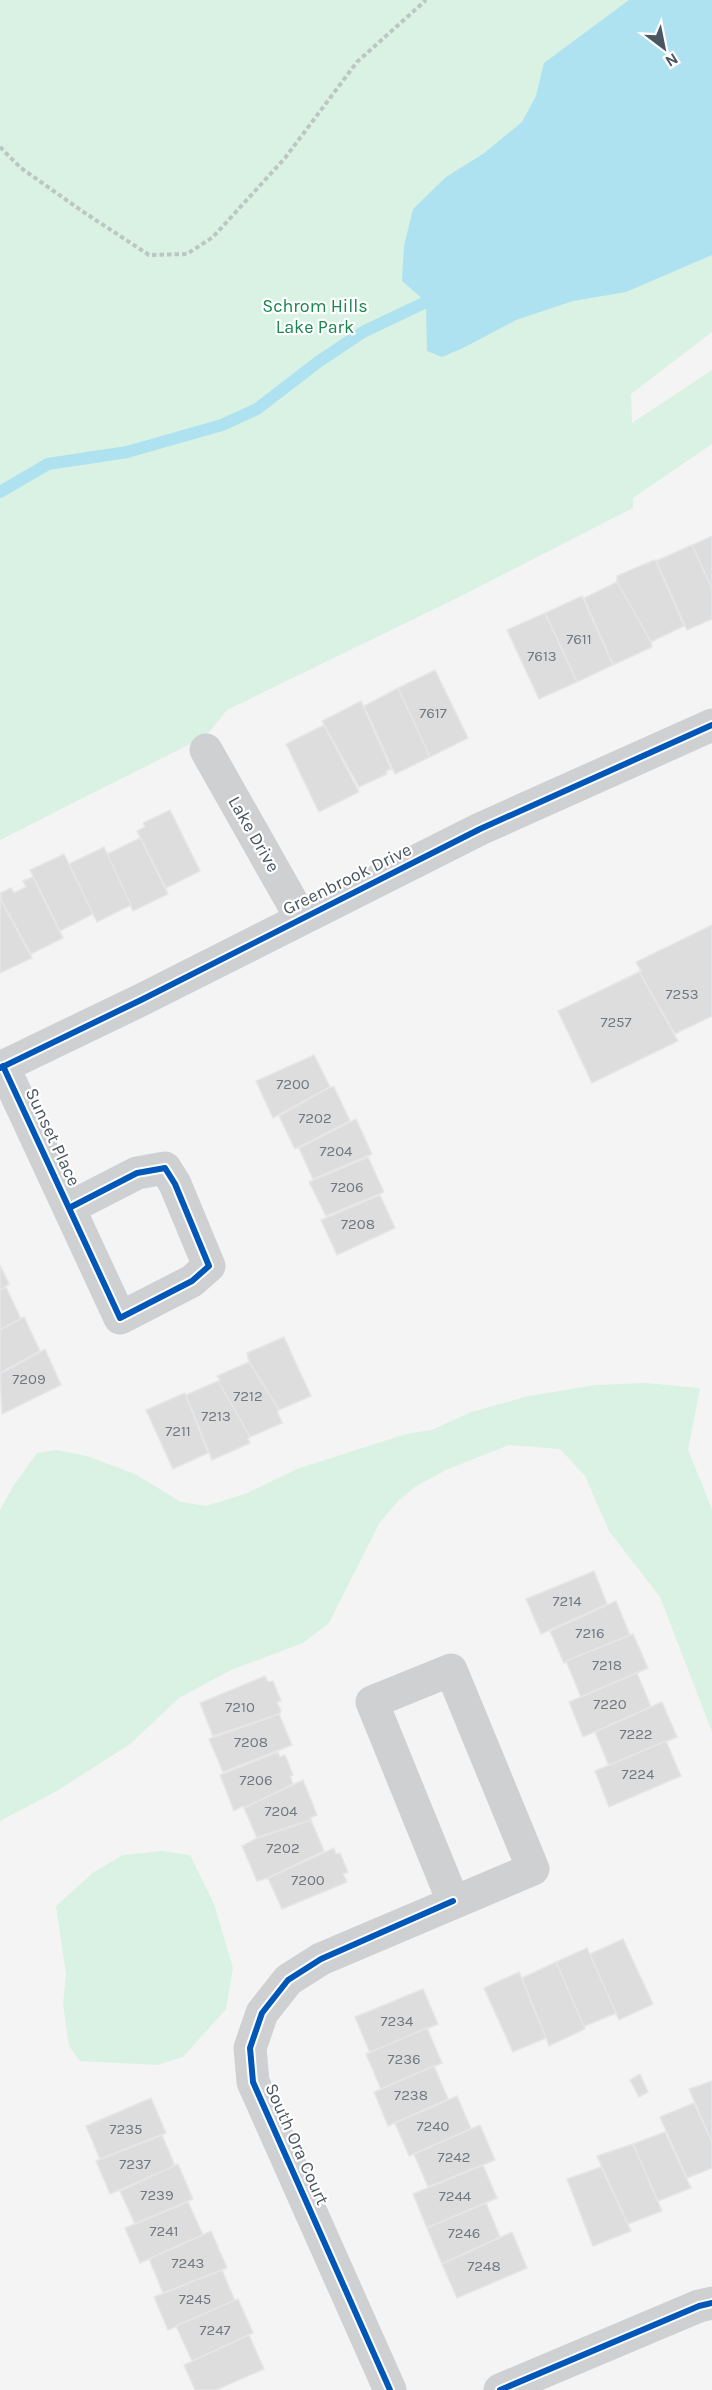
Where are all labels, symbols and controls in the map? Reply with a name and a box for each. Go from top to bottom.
north arrow [634,18,694,78]
text: N [662,49,682,71]
park label: Schrom Hills Lake Park [262,295,368,338]
house number: 7611 [566,630,592,648]
house number: 7613 [527,647,557,665]
house number: 7617 [419,704,447,722]
street label: Lake Drive [223,792,285,876]
street label: Greenbrook Drive [279,838,415,920]
house number: 7253 [665,985,699,1003]
house number: 7257 [600,1013,632,1031]
house number: 7200 [276,1075,310,1093]
street label: Sunset Place [21,1084,85,1190]
house number: 7202 [298,1109,332,1127]
house number: 7204 [319,1142,353,1160]
house number: 7206 [330,1178,364,1196]
house number: 7208 [341,1215,375,1233]
house number: 7209 [12,1370,46,1388]
house number: 7212 [233,1387,263,1405]
house number: 7213 [201,1407,231,1425]
house number: 7211 [165,1422,191,1440]
house number: 7214 [552,1592,582,1610]
house number: 7216 [575,1624,605,1642]
house number: 7218 [592,1656,622,1674]
house number: 7220 [593,1695,627,1713]
house number: 7210 [225,1698,255,1716]
house number: 7222 [619,1725,653,1743]
house number: 7208 [234,1733,268,1751]
house number: 7224 [622,1765,655,1783]
house number: 7206 [239,1771,273,1789]
house number: 7204 [264,1802,298,1820]
house number: 7202 [266,1839,300,1857]
house number: 7200 [291,1871,325,1889]
house number: 7234 [381,2012,414,2030]
house number: 7236 [387,2050,421,2068]
street label: South Ora Court [260,2080,334,2208]
house number: 7238 [394,2086,428,2104]
house number: 7240 [416,2117,450,2135]
house number: 7235 [109,2120,143,2138]
house number: 7242 [438,2148,470,2166]
house number: 7237 [119,2155,151,2173]
house number: 7239 [140,2186,174,2204]
house number: 7244 [439,2187,472,2205]
house number: 7241 [149,2222,179,2240]
house number: 7246 [448,2224,480,2242]
house number: 7243 [172,2254,204,2272]
house number: 7248 [467,2257,501,2275]
house number: 7245 [179,2290,211,2308]
house number: 7247 [199,2321,231,2339]

